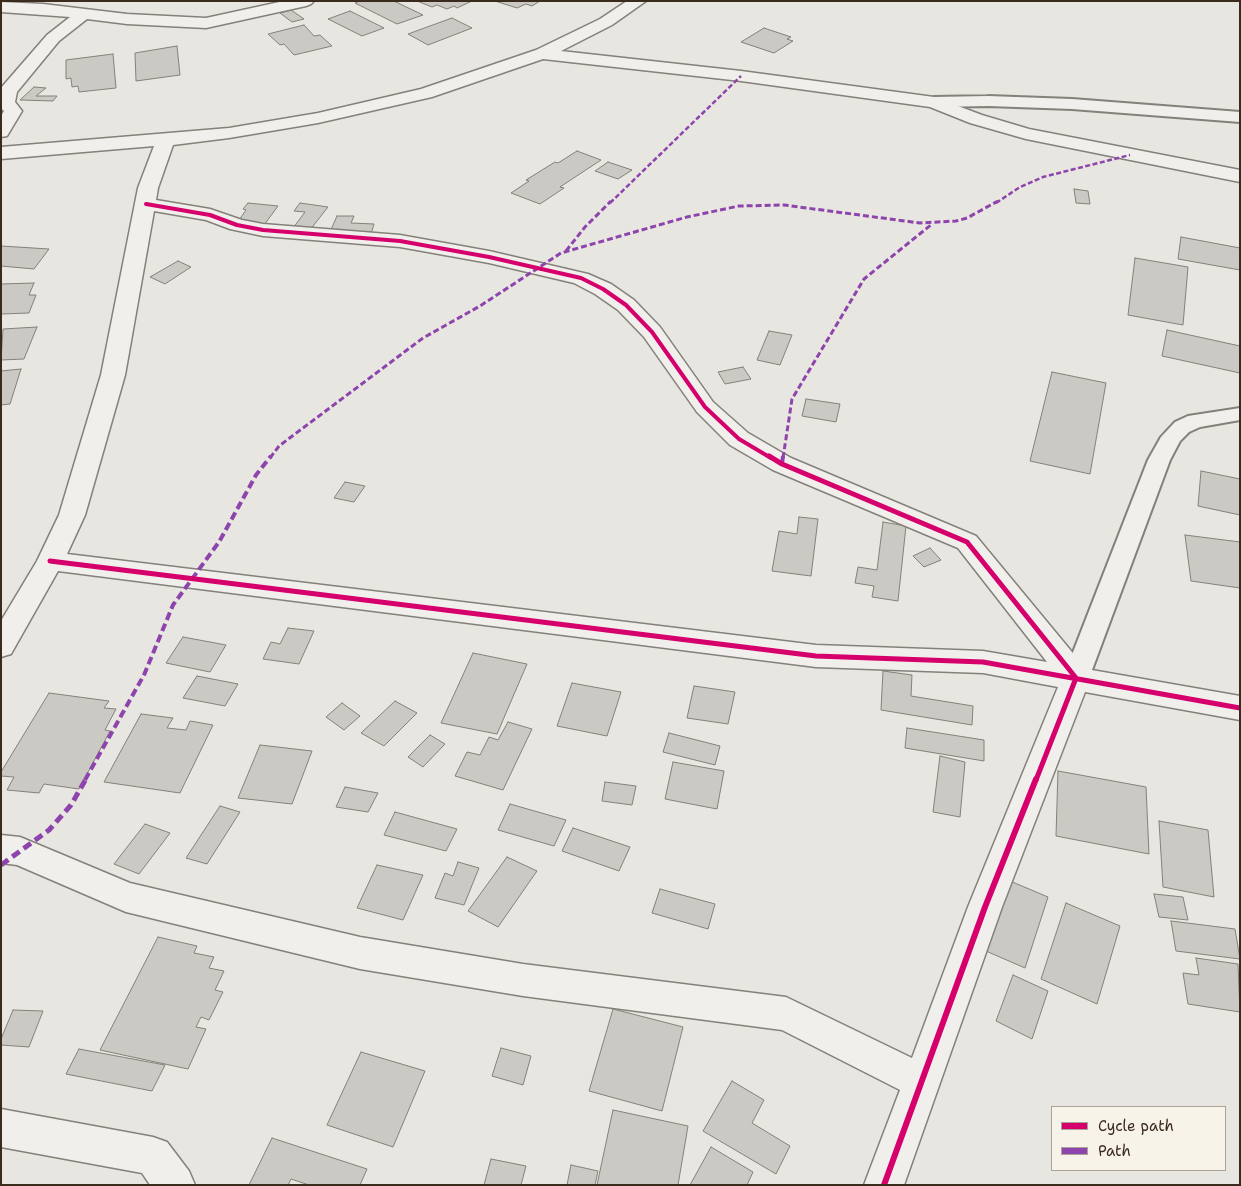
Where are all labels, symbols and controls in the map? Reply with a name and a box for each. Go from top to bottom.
legend [1051,1106,1226,1171]
text: Cycle path [1098,1116,1174,1136]
text: Path [1098,1141,1131,1161]

